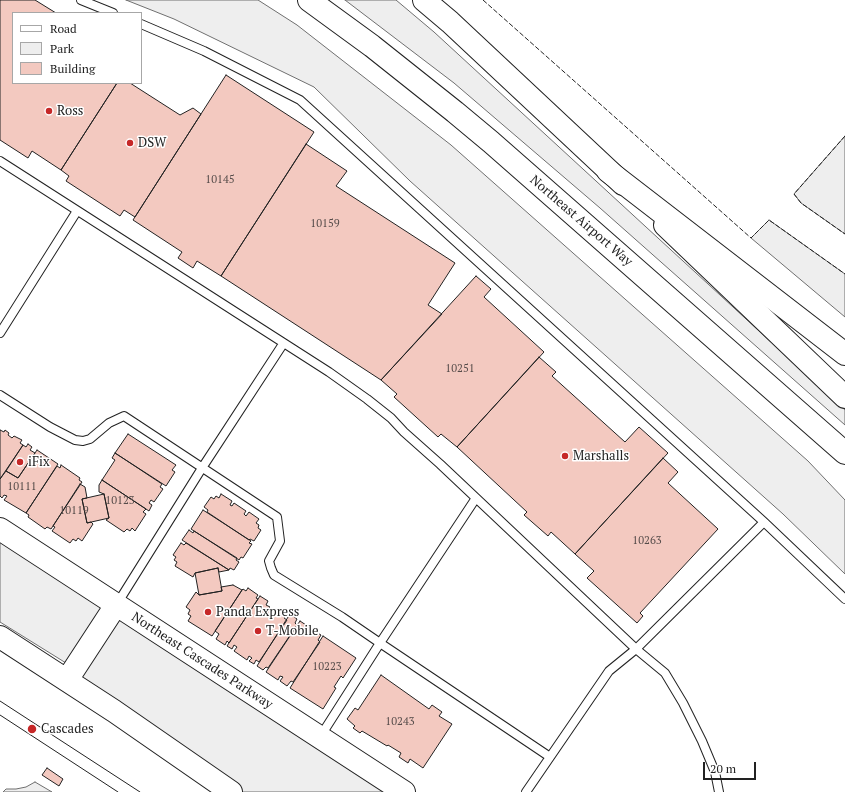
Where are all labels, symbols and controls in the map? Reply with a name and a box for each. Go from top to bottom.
legend [12,12,142,84]
text: Road [50,21,77,36]
text: Park [50,41,74,56]
text: Building [50,61,95,76]
place label: Ross [57,103,83,119]
marker: Ross [44,106,54,116]
place label: DSW [138,135,166,151]
marker: DSW [125,138,135,148]
street label: Northeast Airport Way [527,172,635,270]
house number: 10145 [205,173,235,187]
house number: 10159 [310,217,340,231]
house number: 10251 [445,362,475,376]
place label: Marshalls [573,448,629,464]
marker: Marshalls [560,451,570,461]
place label: iFix [28,454,50,470]
marker: iFix [15,457,25,467]
house number: 10111 [7,480,37,494]
house number: 10123 [105,494,135,508]
house number: 10119 [59,504,89,518]
house number: 10263 [632,534,662,548]
place label: Panda Express [216,604,299,620]
marker: Panda Express [203,607,213,617]
street label: Northeast Cascades Parkway [128,609,276,713]
place label: T-Mobile [266,623,319,639]
marker: T-Mobile [253,626,263,636]
house number: 10223 [312,660,342,674]
house number: 10243 [385,715,415,729]
place label: Cascades [41,721,94,737]
marker: Cascades [26,723,38,735]
scale bar [705,754,758,780]
text: 20 m [710,761,736,776]

